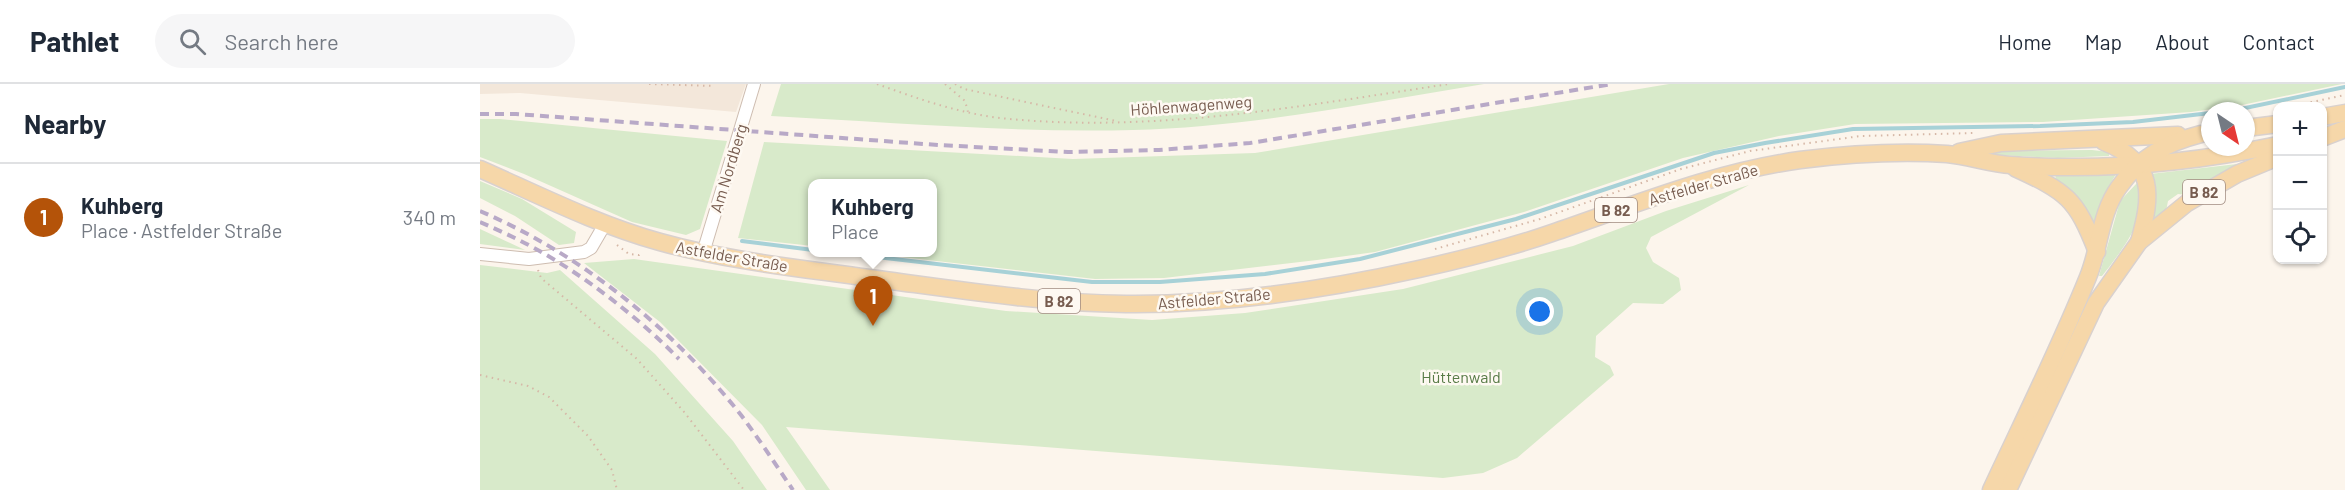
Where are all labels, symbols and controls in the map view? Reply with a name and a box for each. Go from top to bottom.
search box [155,14,575,68]
text: Pathlet [30,24,119,58]
icon: search [176,25,209,58]
text: Search here [224,28,339,54]
text: Home [1998,29,2052,54]
text: Map [2085,29,2122,54]
text: About [2155,29,2210,54]
text: Contact [2243,29,2315,54]
street label: Höhlenwagenweg [1130,91,1252,119]
north arrow [2201,102,2255,156]
map controls [2273,102,2327,264]
button: + [2273,102,2327,156]
text: Nearby [24,108,106,139]
street label: Am Nordberg [706,121,750,215]
button: − [2273,156,2327,210]
street label: Astfelder Straße [1646,159,1760,209]
popup [808,179,937,257]
road number: B 82 [2183,180,2225,204]
text: Kuhberg [81,192,163,218]
text: Kuhberg [831,193,914,219]
road number: B 82 [1595,198,1637,222]
text: 1 [40,205,47,229]
text: 340 m [403,205,456,229]
button: locate [2273,210,2327,264]
text: Place · Astfelder Straße [81,218,282,242]
text: Place [831,219,879,243]
street label: Astfelder Straße [675,237,789,275]
pin: 1 [854,276,892,326]
street label: Astfelder Straße [1157,284,1271,312]
road number: B 82 [1038,289,1080,313]
your location [1525,297,1554,326]
park label: Hüttenwald [1421,367,1501,386]

